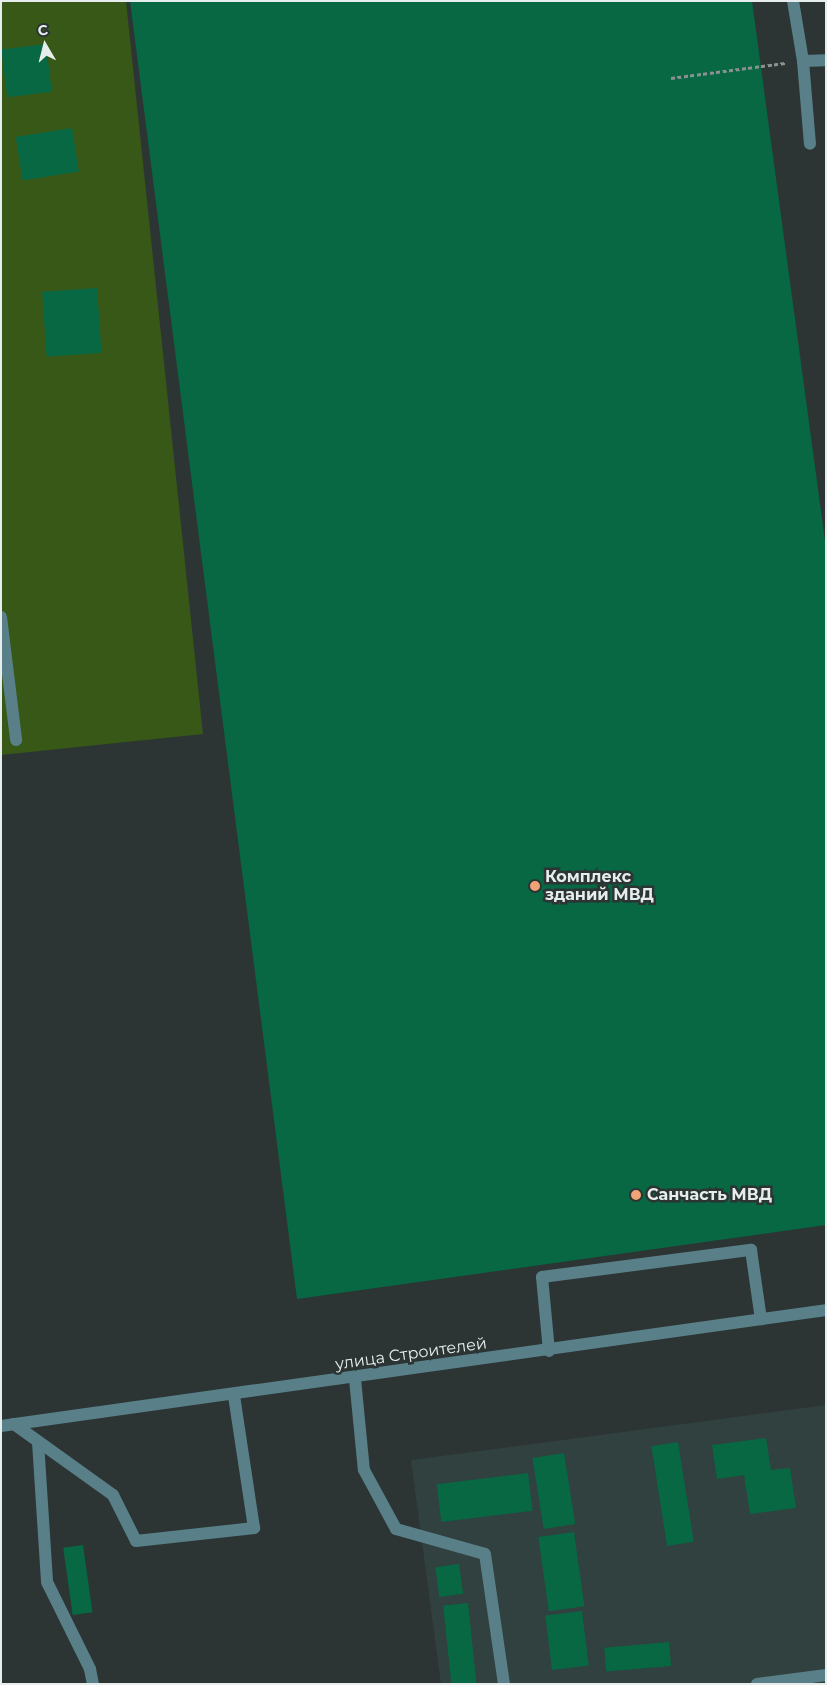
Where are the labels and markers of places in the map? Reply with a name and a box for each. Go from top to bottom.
place label: Комплекс зданий МВД [545,867,654,905]
marker: Комплекс зданий МВД [529,880,541,892]
place label: Санчасть МВД [647,1185,772,1205]
marker: Санчасть МВД [629,1188,643,1202]

